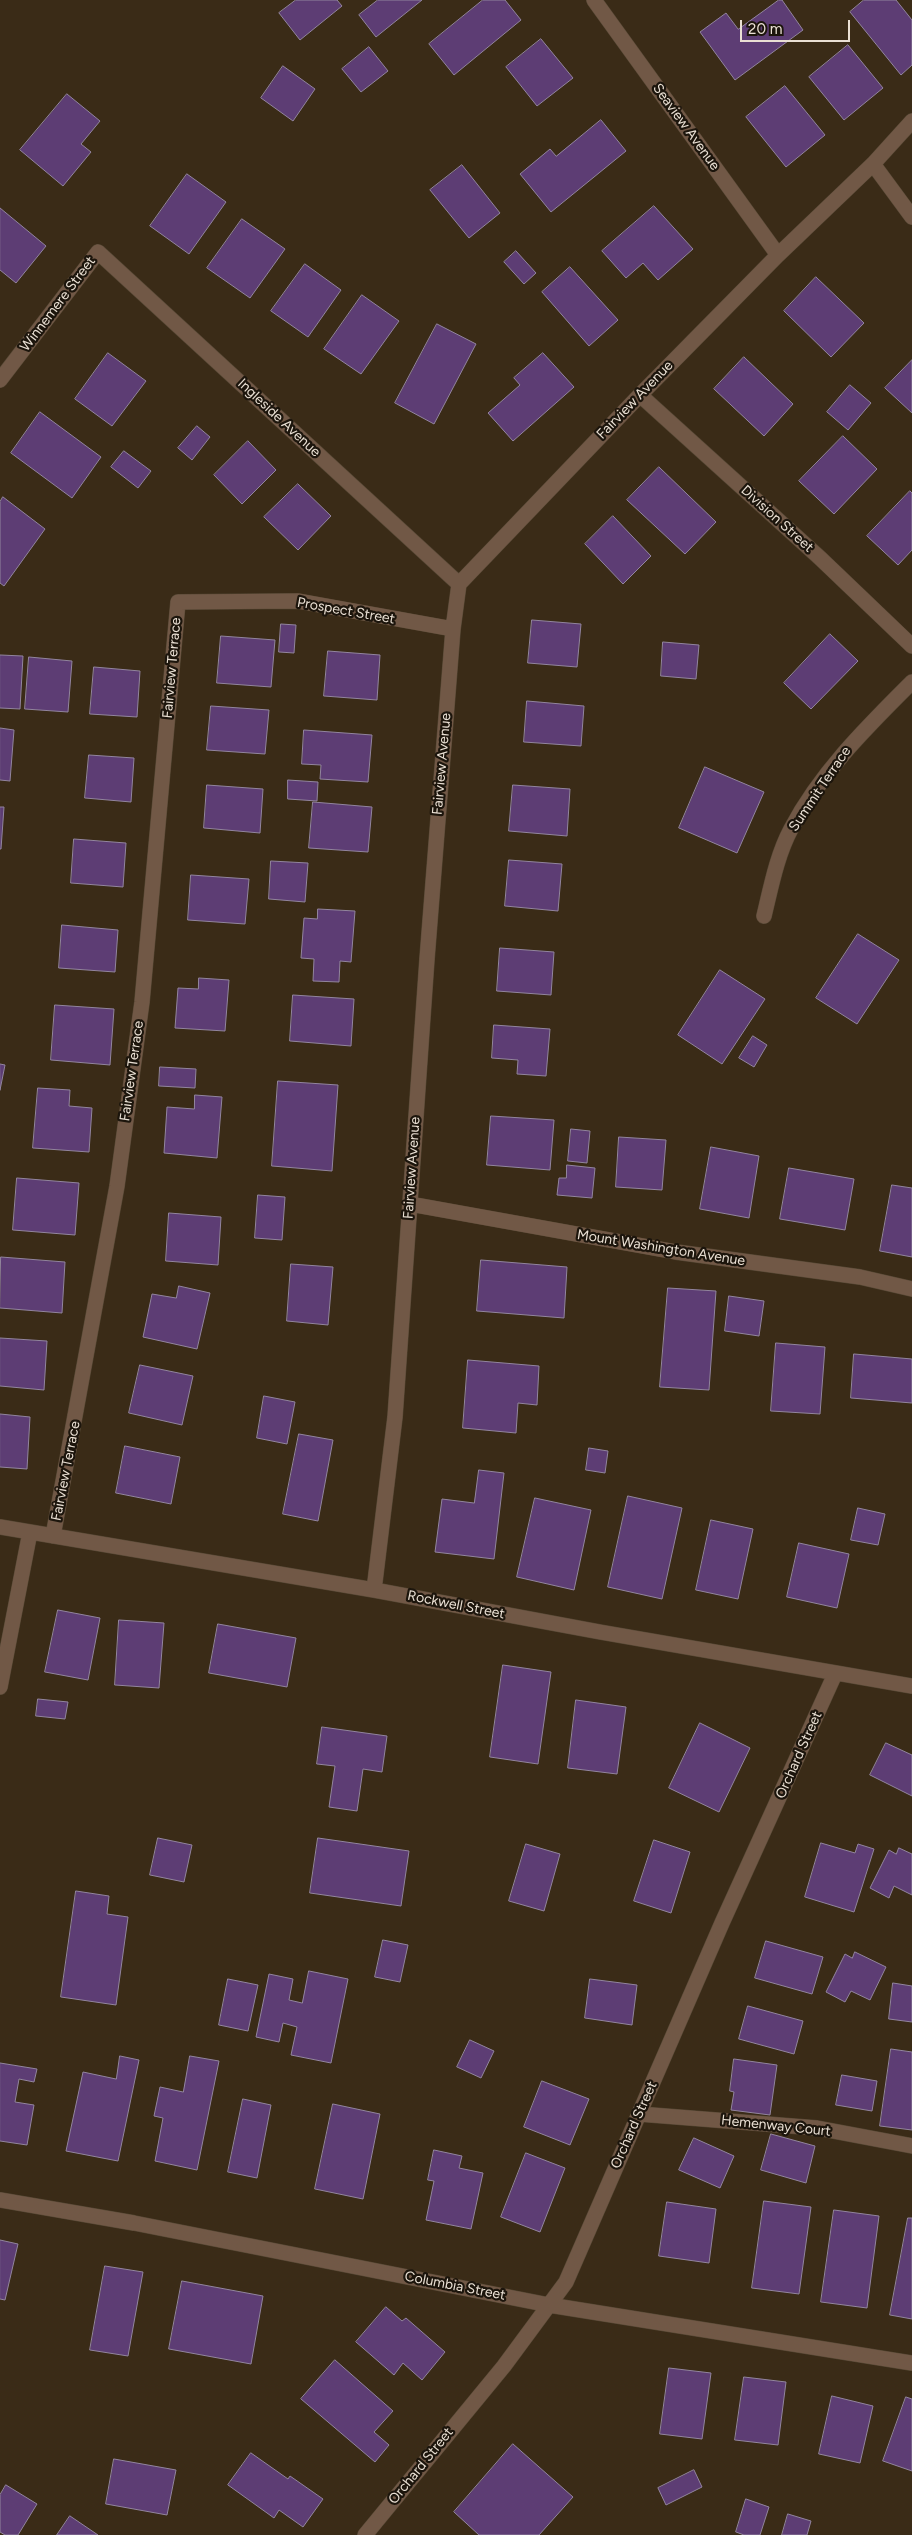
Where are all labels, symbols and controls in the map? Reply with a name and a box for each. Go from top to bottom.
scale bar [742,10,852,42]
text: 20 m [748,20,782,38]
street label: Seaview Avenue [649,80,723,174]
street label: Winnemere Street [17,253,99,355]
street label: Fairview Avenue [593,357,677,443]
street label: Ingleside Avenue [234,375,324,461]
street label: Division Street [737,482,817,556]
street label: Prospect Street [296,594,396,628]
street label: Fairview Terrace [159,617,185,719]
street label: Fairview Avenue [429,712,455,816]
street label: Summit Terrace [785,743,855,835]
street label: Fairview Terrace [117,1020,147,1122]
street label: Fairview Avenue [400,1116,424,1220]
street label: Mount Washington Avenue [576,1226,746,1270]
street label: Fairview Terrace [48,1420,84,1522]
street label: Rockwell Street [406,1587,506,1623]
street label: Orchard Street [772,1709,826,1801]
street label: Orchard Street [607,2079,661,2171]
street label: Hemenway Court [720,2112,832,2140]
street label: Columbia Street [403,2268,507,2304]
street label: Orchard Street [385,2424,457,2508]

